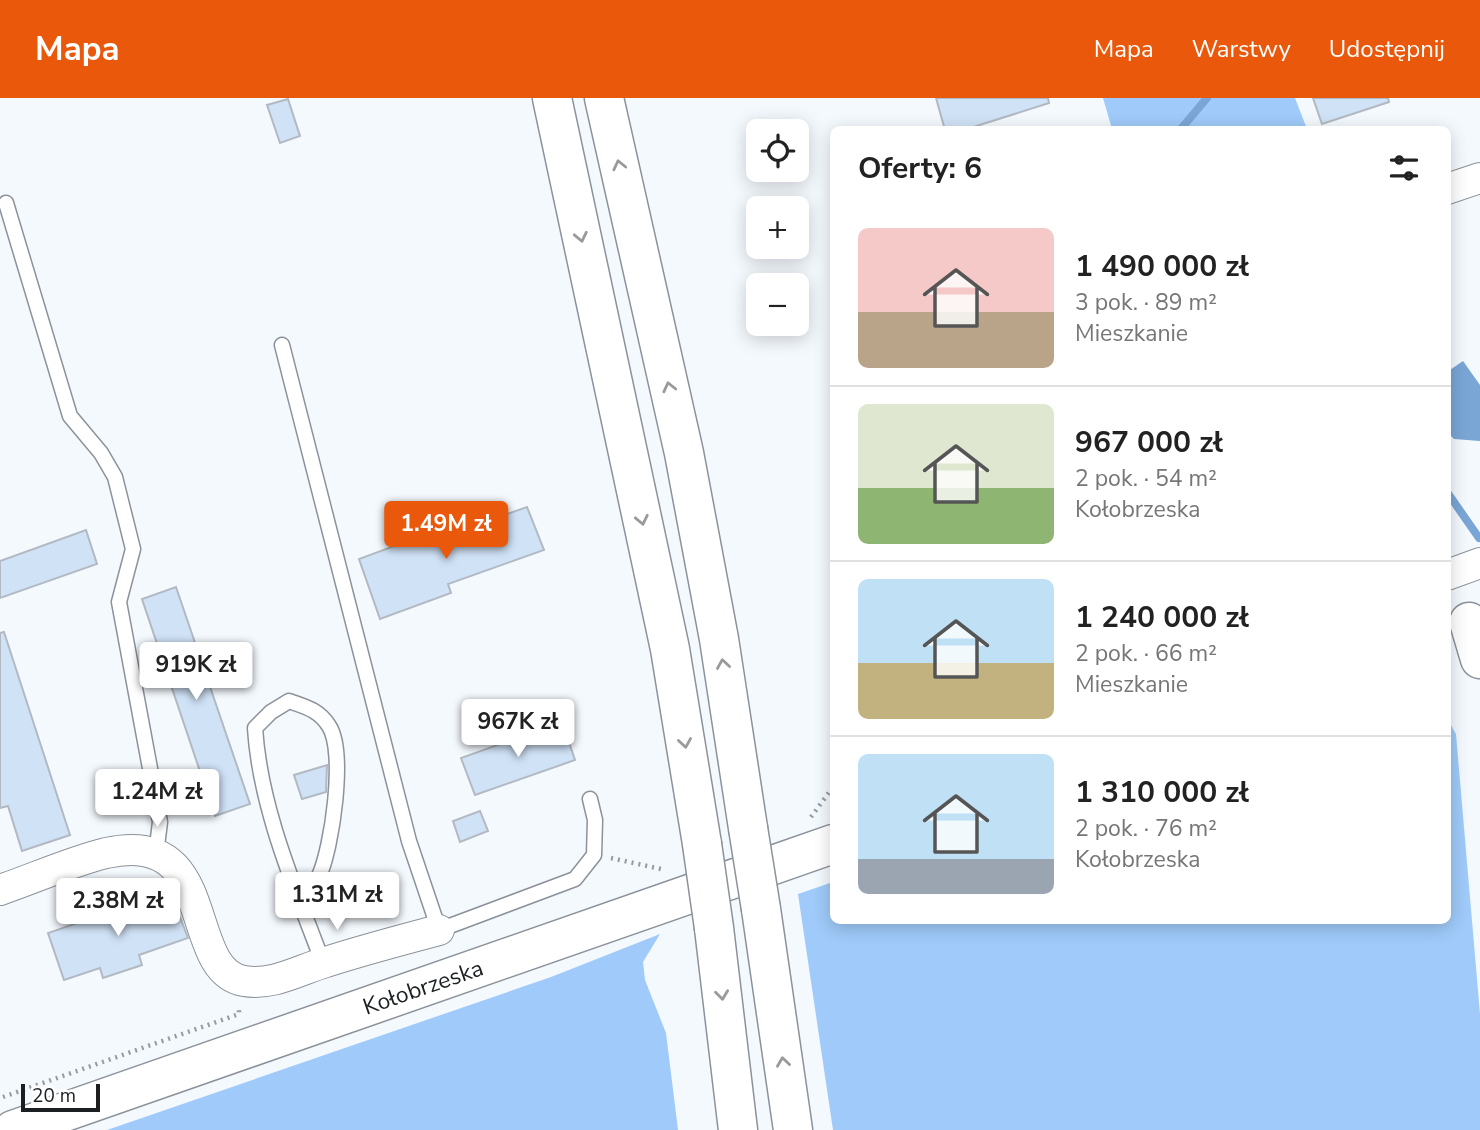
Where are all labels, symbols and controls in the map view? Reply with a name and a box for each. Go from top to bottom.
text: Mapa [35,27,120,72]
text: Mapa [1094,33,1154,65]
text: Warstwy [1192,33,1291,65]
text: Udostępnij [1329,33,1445,65]
map controls [746,119,809,336]
button: locate [746,119,809,182]
text: Oferty: 6 [858,148,982,189]
icon: filters [1385,149,1423,187]
one-way arrow [613,159,628,171]
button: + [746,196,809,259]
one-way arrow [573,231,588,243]
text: 1 490 000 zł [1075,246,1249,287]
icon: home [914,256,998,340]
button: − [746,273,809,336]
text: 3 pok. · 89 m² [1075,287,1217,318]
text: Mieszkanie [1075,318,1188,349]
one-way arrow [663,381,678,393]
text: 967 000 zł [1075,422,1223,463]
icon: home [914,432,998,516]
text: 2 pok. · 54 m² [1075,463,1217,494]
text: Kołobrzeska [1075,494,1200,525]
pin: 1.49M zł [374,502,518,561]
text: 1.49M zł [400,508,492,539]
one-way arrow [634,514,648,526]
text: 1 240 000 zł [1075,597,1249,638]
icon: home [914,607,998,691]
text: 2 pok. · 66 m² [1075,638,1217,669]
pin: 919K zł [131,642,261,702]
text: 919K zł [155,649,237,680]
one-way arrow [716,658,731,670]
text: Mieszkanie [1075,669,1188,700]
pin: 967K zł [453,700,583,759]
text: 967K zł [477,706,559,737]
one-way arrow [677,737,692,749]
pin: 1.24M zł [85,770,229,829]
text: 1 310 000 zł [1075,772,1249,813]
text: 1.24M zł [111,776,203,807]
icon: home [914,782,998,866]
text: 2 pok. · 76 m² [1075,813,1217,844]
text: Kołobrzeska [1075,844,1200,875]
pin: 1.31M zł [265,872,409,932]
pin: 2.38M zł [46,878,190,938]
text: 1.31M zł [291,879,383,910]
text: 2.38M zł [72,885,164,916]
street label: Kołobrzeska [359,952,487,1023]
one-way arrow [714,989,729,1001]
one-way arrow [776,1057,791,1068]
scale bar [21,1081,100,1113]
text: 20 m [32,1083,76,1109]

